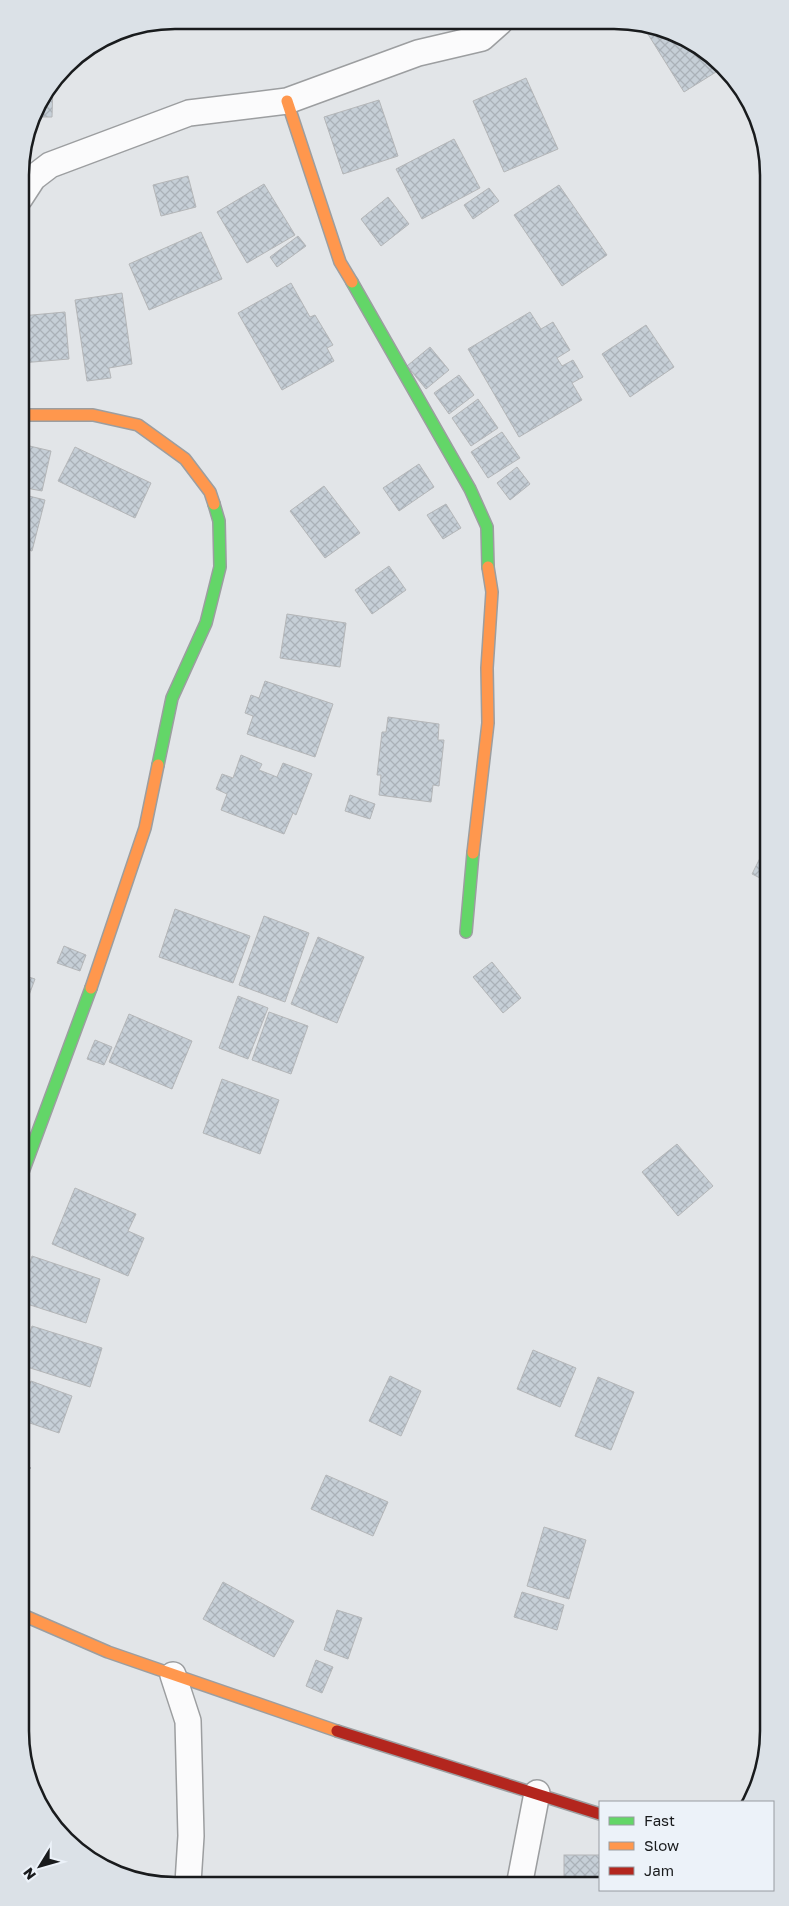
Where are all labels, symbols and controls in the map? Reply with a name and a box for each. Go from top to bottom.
legend [599,1801,774,1891]
text: Fast [644,1811,675,1829]
text: Slow [644,1836,679,1854]
north arrow [15,1841,65,1891]
text: Jam [644,1861,674,1879]
text: N [19,1865,39,1883]

